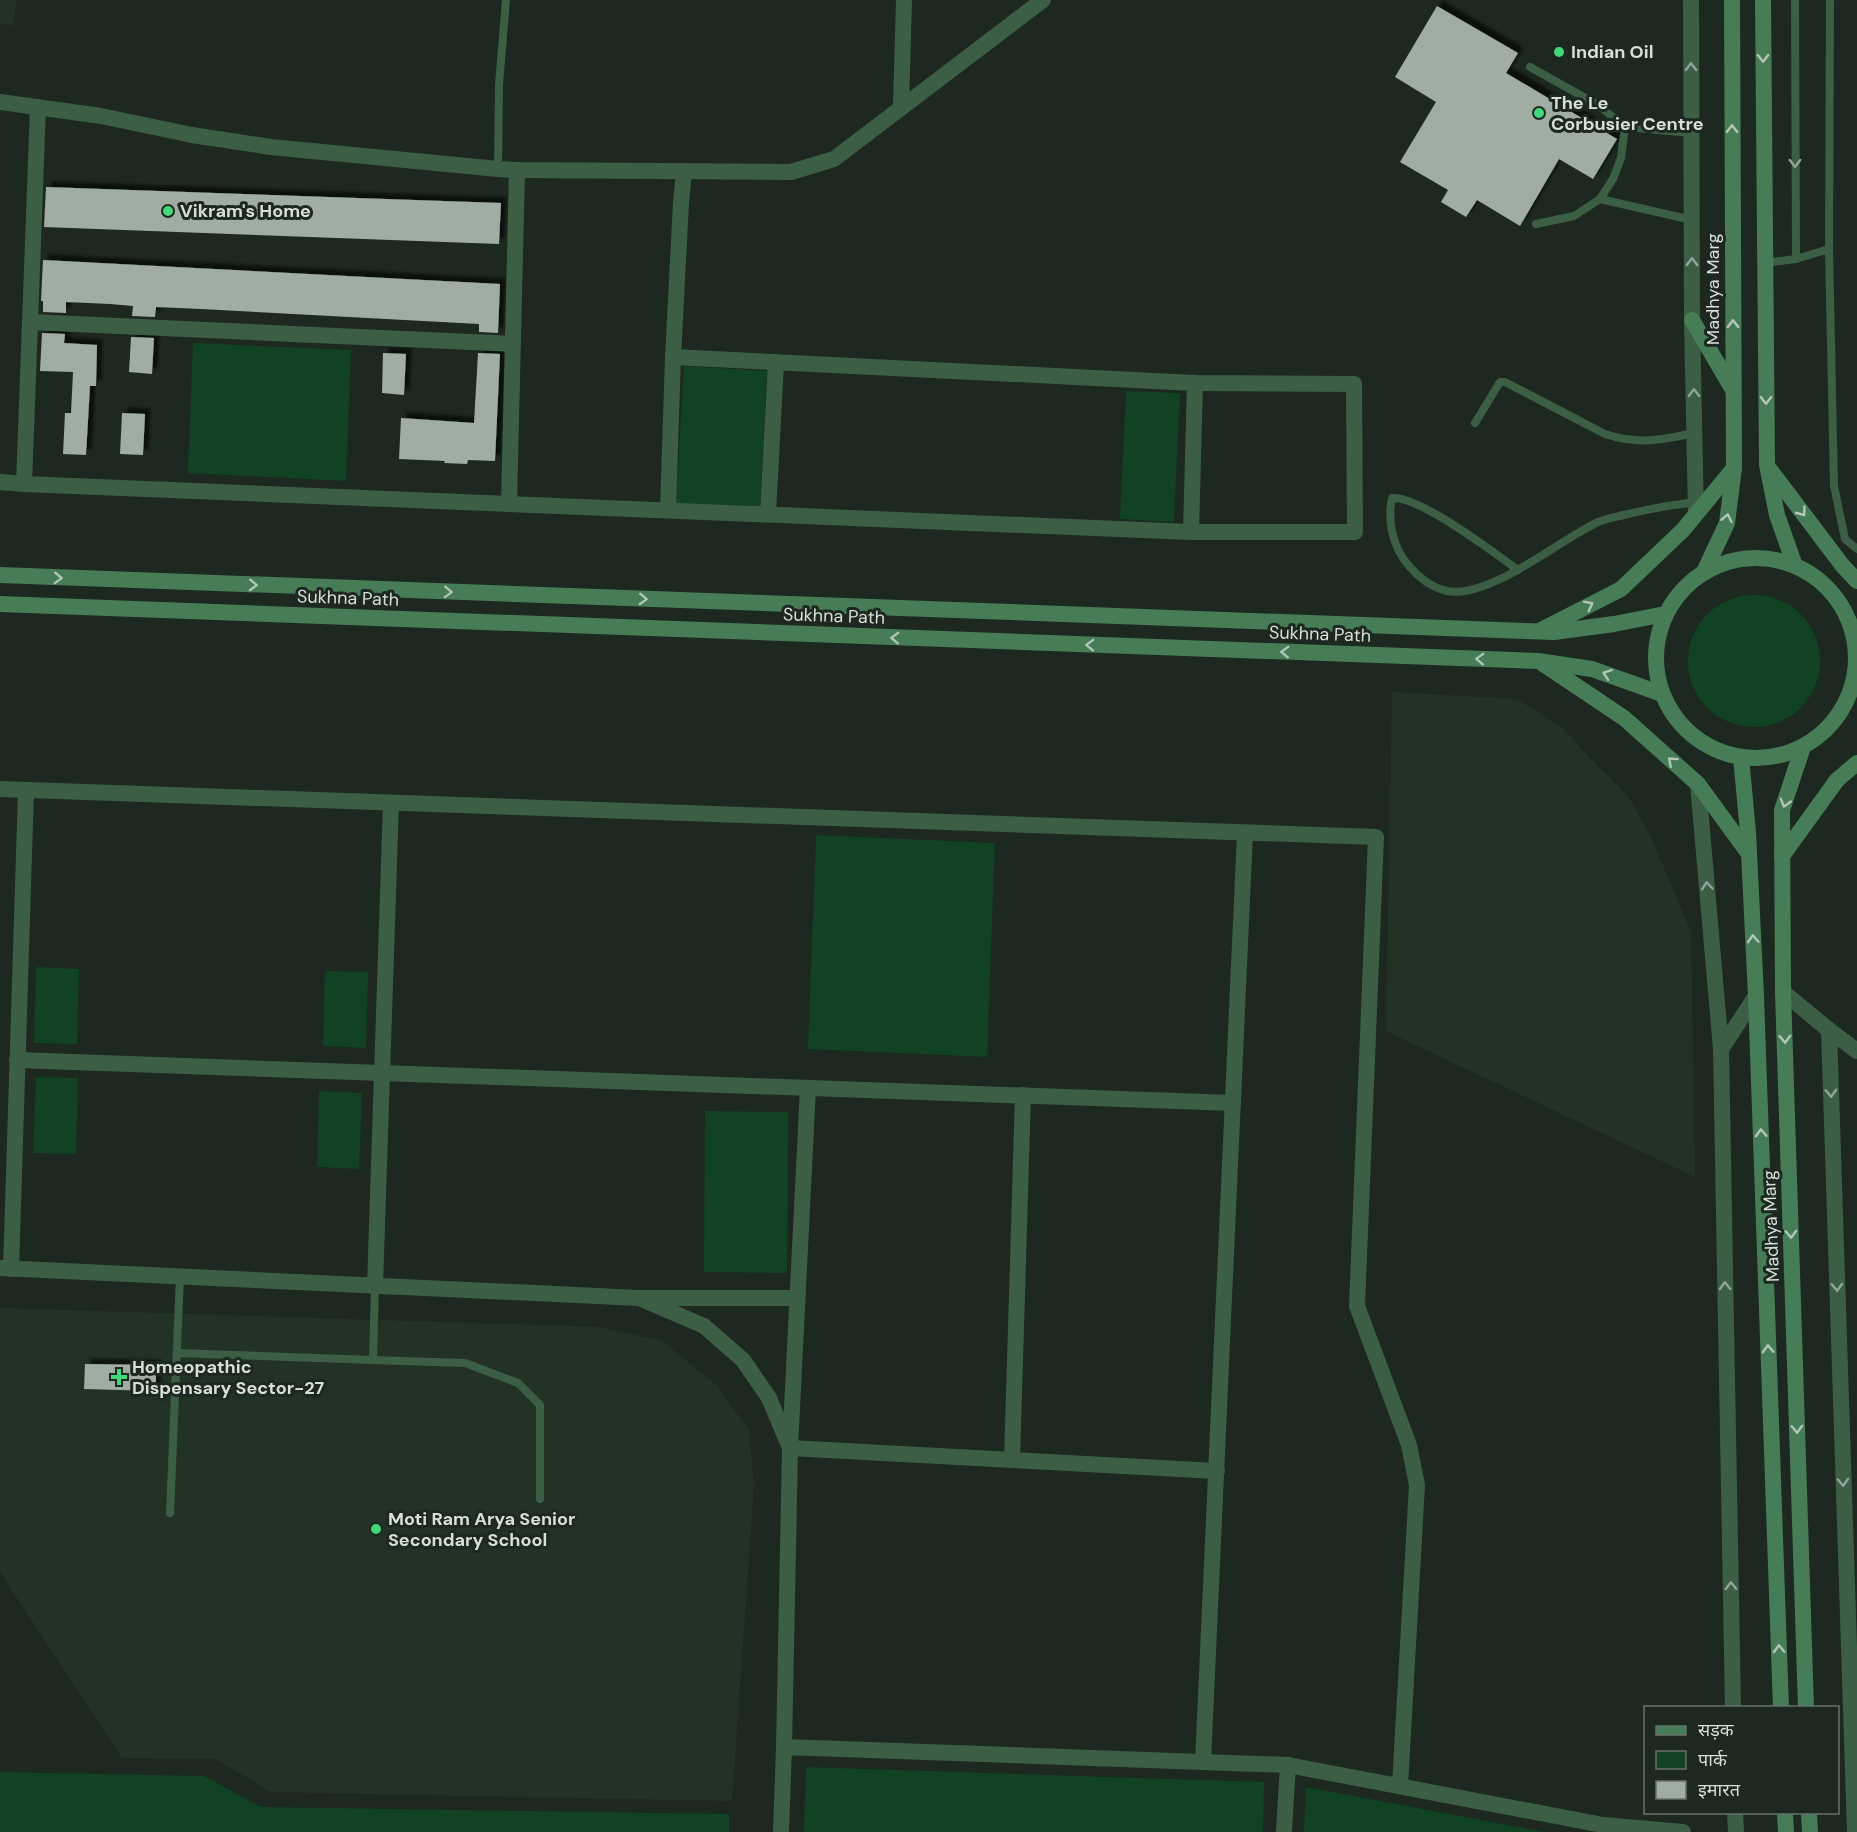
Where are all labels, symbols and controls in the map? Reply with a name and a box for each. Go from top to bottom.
place label: Indian Oil [1571,40,1653,64]
marker: Indian Oil [1552,45,1566,59]
one-way arrow [1757,54,1769,63]
one-way arrow [1685,62,1697,71]
place label: The Le Corbusier Centre [1551,91,1704,136]
marker: The Le Corbusier Centre [1532,106,1546,120]
one-way arrow [1726,124,1738,133]
one-way arrow [1789,159,1801,168]
place label: Vikram's Home [180,199,311,223]
marker: Vikram's Home [161,204,175,218]
street label: Madhya Marg [1701,233,1725,345]
one-way arrow [1686,257,1698,266]
one-way arrow [1727,319,1739,328]
one-way arrow [1687,388,1700,397]
one-way arrow [1760,396,1772,405]
one-way arrow [1795,505,1806,516]
one-way arrow [1720,513,1733,523]
one-way arrow [54,571,63,584]
one-way arrow [249,578,258,591]
street label: Sukhna Path [297,584,399,612]
one-way arrow [444,585,453,598]
one-way arrow [639,592,648,605]
one-way arrow [1583,601,1594,613]
street label: Sukhna Path [783,602,885,630]
street label: Sukhna Path [1269,620,1371,648]
one-way arrow [891,631,900,644]
one-way arrow [1086,638,1095,651]
one-way arrow [1280,646,1289,658]
one-way arrow [1475,652,1484,665]
one-way arrow [1602,669,1612,682]
one-way arrow [1668,757,1679,768]
one-way arrow [1780,797,1792,807]
one-way arrow [1701,881,1714,890]
one-way arrow [1747,934,1760,943]
one-way arrow [1778,1035,1791,1044]
one-way arrow [1824,1088,1837,1097]
one-way arrow [1754,1129,1767,1138]
street label: Madhya Marg [1757,1170,1785,1282]
one-way arrow [1785,1229,1797,1238]
one-way arrow [1719,1282,1732,1291]
one-way arrow [1831,1283,1843,1292]
one-way arrow [1762,1345,1775,1354]
place label: Homeopathic Dispensary Sector-27 [132,1355,325,1400]
marker: Homeopathic Dispensary Sector-27 [110,1368,128,1386]
one-way arrow [1791,1424,1804,1433]
one-way arrow [1837,1478,1850,1487]
place label: Moti Ram Arya Senior Secondary School [388,1507,575,1552]
marker: Moti Ram Arya Senior Secondary School [369,1522,383,1536]
one-way arrow [1725,1582,1737,1591]
one-way arrow [1773,1645,1785,1654]
legend [1644,1706,1839,1814]
text: सड़क [1698,1718,1735,1742]
text: पार्क [1698,1748,1728,1772]
text: इमारत [1698,1778,1741,1802]

